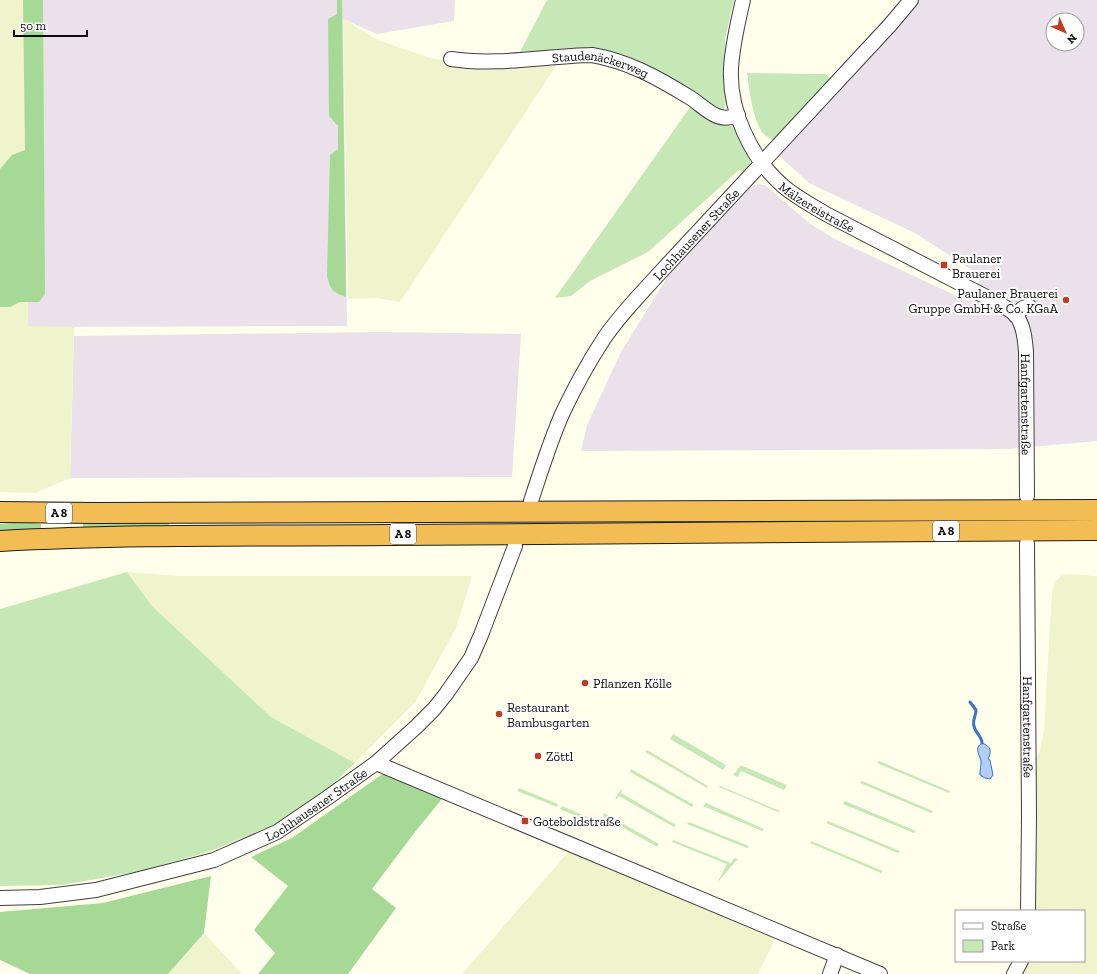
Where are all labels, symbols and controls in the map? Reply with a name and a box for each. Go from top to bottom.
scale bar [14,12,87,38]
north arrow [1045,12,1085,52]
text: 50 m [20,19,47,33]
text: N [1064,31,1079,47]
street label: Staudenäckerweg [551,48,651,81]
street label: Mälzereistraße [776,179,857,235]
street label: Lochhausener Straße [650,185,742,283]
place label: Paulaner Brauerei [952,251,1002,281]
marker: Paulaner Brauerei [939,260,949,270]
place label: Paulaner Brauerei Gruppe GmbH & Co. KGaA [909,286,1059,316]
marker: Paulaner Brauerei Gruppe GmbH & Co. KGaA [1061,295,1071,305]
street label: Hanfgartenstraße [1018,354,1034,455]
road number: A 8 [46,503,72,523]
road number: A 8 [933,521,959,541]
road number: A 8 [390,524,416,544]
place label: Pflanzen Kölle [593,676,672,691]
street label: Hanfgartenstraße [1020,676,1036,778]
marker: Pflanzen Kölle [580,678,590,688]
place label: Restaurant Bambusgarten [507,700,590,730]
marker: Restaurant Bambusgarten [494,709,504,719]
place label: Zöttl [546,749,574,764]
marker: Zöttl [533,751,543,761]
street label: Lochhausener Straße [263,765,370,844]
place label: Goteboldstraße [533,814,621,829]
marker: Goteboldstraße [520,816,530,826]
legend [955,910,1085,962]
text: Straße [991,919,1027,933]
text: Park [991,939,1016,953]

